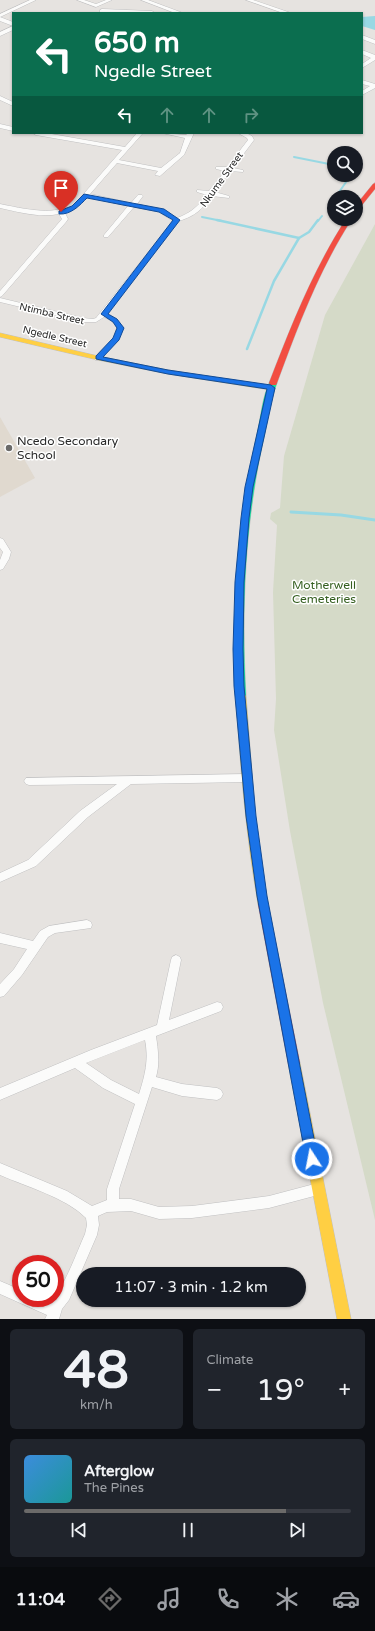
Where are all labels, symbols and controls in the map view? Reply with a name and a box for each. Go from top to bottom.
text: 650 m [94,26,180,60]
icon: left [28,28,80,80]
text: Ngedle Street [94,60,212,82]
icon: left [114,104,136,126]
icon: ahead [156,104,178,126]
icon: ahead [198,104,220,126]
icon: right [240,104,262,126]
map controls [327,146,363,226]
button: search [327,146,363,182]
street label: Nkume Street [198,149,246,210]
pin [44,171,78,212]
icon: arrive [50,177,72,199]
button: layers [327,190,363,226]
street label: Ntimba Street [18,301,86,327]
street label: Ngedle Street [22,324,88,350]
place label: Ncedo Secondary School [17,434,119,462]
marker: Ncedo Secondary School [4,443,14,453]
park label: Motherwell Cemeteries [292,578,356,606]
position arrow [291,1138,333,1180]
speed limit sign: 50 [12,1255,64,1307]
text: 11:07 · 3 min · 1.2 km [114,1278,268,1296]
text: 48 [64,1339,129,1402]
text: Climate [207,1352,253,1368]
text: 19° [256,1372,305,1409]
text: − [207,1377,222,1403]
text: + [339,1377,351,1403]
text: km/h [80,1397,113,1413]
text: Afterglow [84,1462,154,1480]
text: The Pines [84,1480,144,1496]
icon: previous [68,1519,90,1541]
icon: pause [177,1519,199,1541]
icon: next [286,1519,308,1541]
icon: directions [96,1585,124,1613]
icon: music [155,1585,183,1613]
icon: phone [214,1585,242,1613]
icon: climate [273,1585,301,1613]
icon: car [332,1585,360,1613]
text: 11:04 [15,1588,65,1610]

